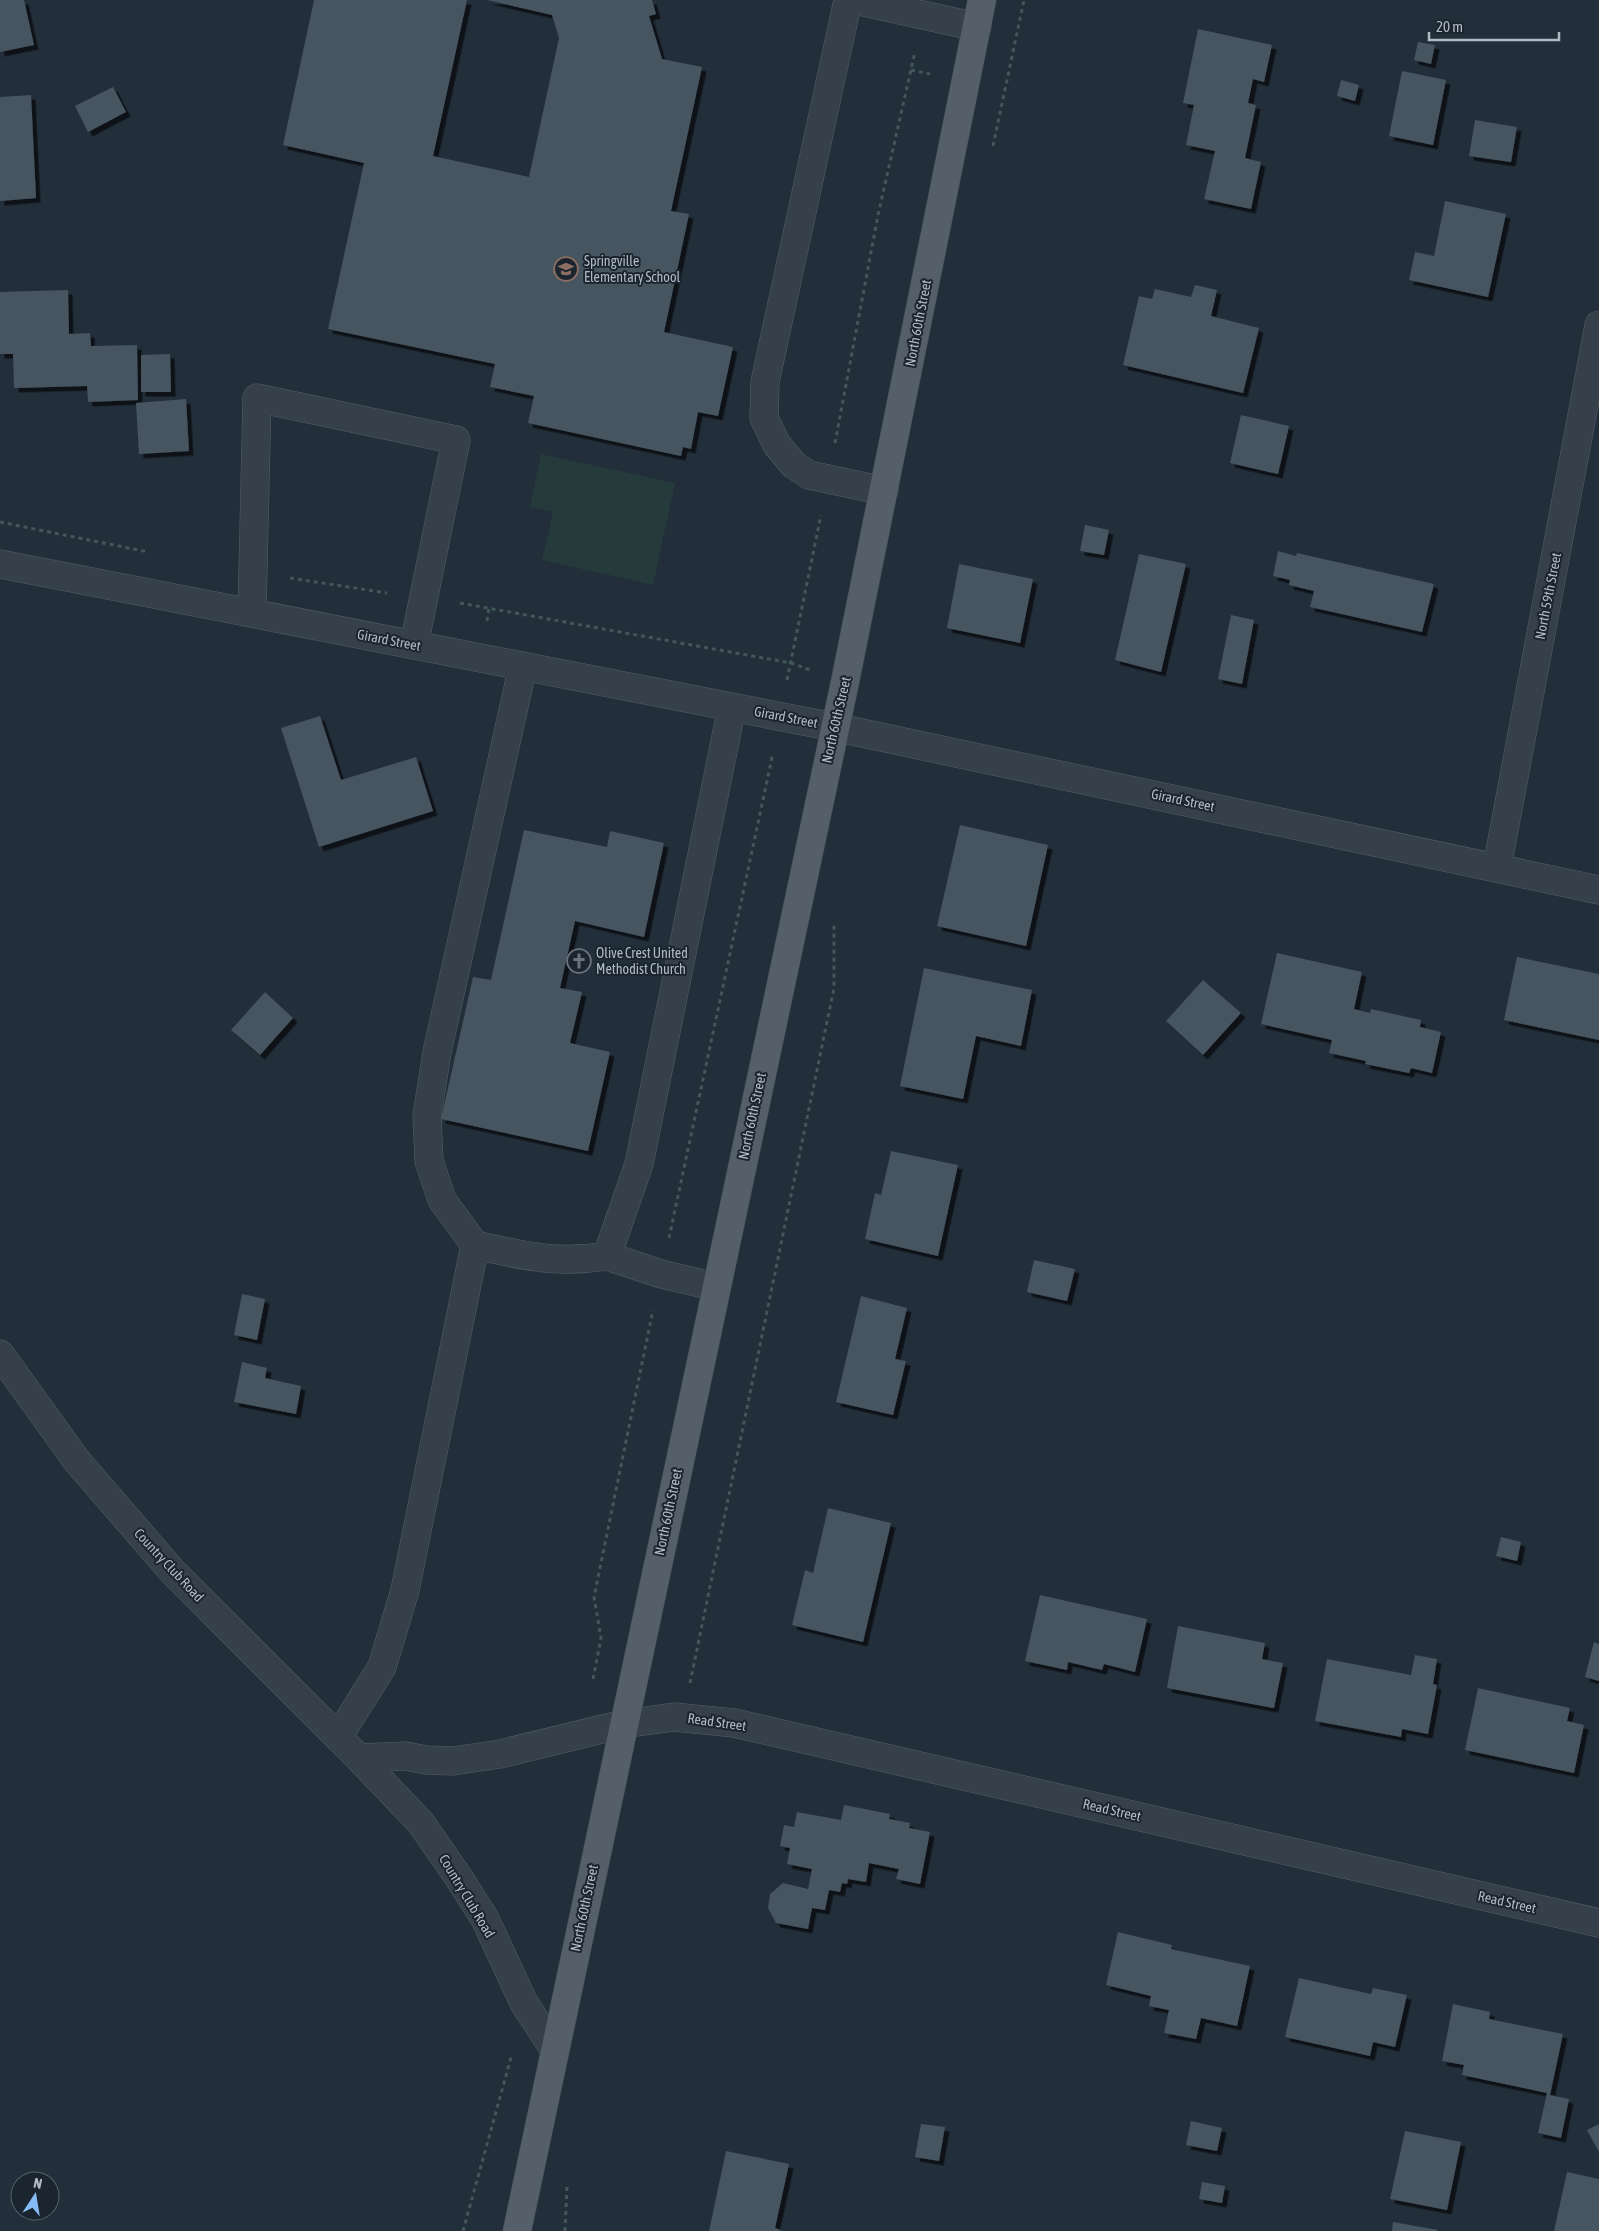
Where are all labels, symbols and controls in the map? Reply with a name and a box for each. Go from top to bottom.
scale bar [1429,10,1559,42]
text: 20 m [1436,18,1463,35]
place label: Springville Elementary School [584,253,680,285]
school or university icon: Springville Elementary School [553,256,579,282]
street label: North 60th Street [902,278,934,368]
street label: North 59th Street [1532,551,1564,641]
street label: Girard Street [356,626,422,654]
street label: North 60th Street [818,675,854,765]
street label: Girard Street [753,703,819,731]
street label: Girard Street [1150,785,1216,815]
place label: Olive Crest United Methodist Church [596,945,688,977]
church icon: Olive Crest United Methodist Church [566,948,592,974]
street label: North 60th Street [735,1071,769,1161]
street label: North 60th Street [651,1467,685,1557]
street label: Country Club Road [131,1525,207,1605]
street label: Read Street [687,1710,747,1734]
street label: Read Street [1081,1796,1143,1824]
street label: Country Club Road [436,1851,498,1941]
street label: North 60th Street [567,1863,601,1953]
street label: Read Street [1476,1888,1538,1916]
north arrow [10,2171,60,2221]
text: N [32,2175,43,2192]

